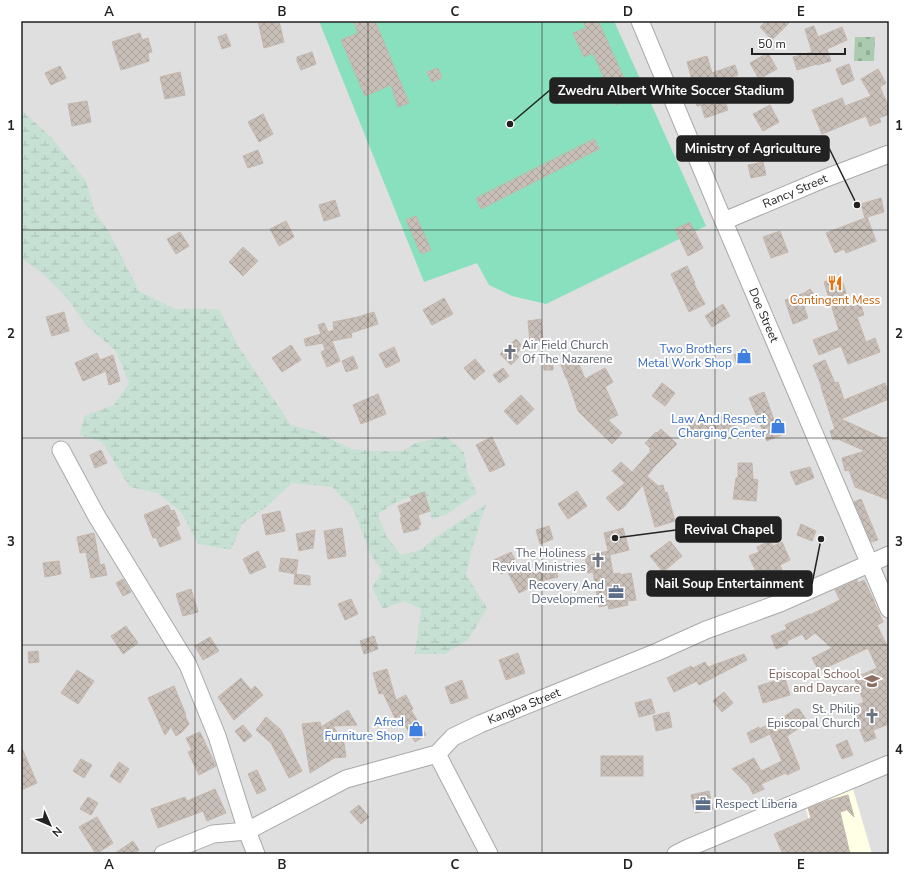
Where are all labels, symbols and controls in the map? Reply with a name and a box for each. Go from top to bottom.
text: A [104,3,114,21]
text: B [278,3,287,21]
text: C [451,3,460,21]
text: D [623,3,633,21]
text: E [797,3,805,21]
scale bar [752,30,845,56]
text: 50 m [758,36,786,52]
callout: Zwedru Albert White Soccer Stadium [550,78,793,103]
text: Zwedru Albert White Soccer Stadium [558,82,784,100]
text: 1 [7,117,15,135]
text: 1 [895,117,903,135]
callout: Ministry of Agriculture [677,136,829,161]
text: Ministry of Agriculture [685,140,821,158]
street label: Rancy Street [760,170,831,212]
restaurant icon: Contingent Mess [826,274,844,292]
street label: Doe Street [745,285,783,346]
place label: Contingent Mess [790,292,881,308]
text: 2 [7,325,15,343]
text: 2 [895,325,903,343]
place label: Air Field Church Of The Nazarene [522,337,613,367]
place label: Two Brothers Metal Work Shop [638,341,732,371]
church icon: Air Field Church Of The Nazarene [501,343,519,361]
shop icon: Two Brothers Metal Work Shop [735,347,753,365]
place label: Law And Respect Charging Center [671,411,767,441]
shop icon: Law And Respect Charging Center [769,417,787,435]
callout: Revival Chapel [676,517,781,542]
text: Revival Chapel [684,521,775,539]
text: 3 [7,533,15,551]
text: 3 [895,533,903,551]
place label: The Holiness Revival Ministries [492,545,586,575]
church icon: The Holiness Revival Ministries [589,551,607,569]
callout: Nail Soup Entertainment [647,571,812,596]
text: Nail Soup Entertainment [654,575,805,593]
place label: Recovery And Development [529,577,605,607]
office icon: Recovery And Development [607,583,625,601]
place label: Episcopal School and Daycare [769,666,860,696]
school or university icon: Episcopal School and Daycare [863,672,881,690]
street label: Kangba Street [485,684,563,728]
place label: St. Philip Episcopal Church [767,701,860,731]
church icon: St. Philip Episcopal Church [863,707,881,725]
place label: Afred Furniture Shop [324,714,404,744]
shop icon: Afred Furniture Shop [407,720,425,738]
text: 4 [7,741,15,759]
text: 4 [895,741,903,759]
office icon: Respect Liberia [694,795,712,813]
place label: Respect Liberia [715,796,797,812]
north arrow [30,805,70,845]
text: N [49,824,65,840]
text: A [104,856,114,874]
text: B [278,856,287,874]
text: C [451,856,460,874]
text: D [623,856,633,874]
text: E [797,856,805,874]

